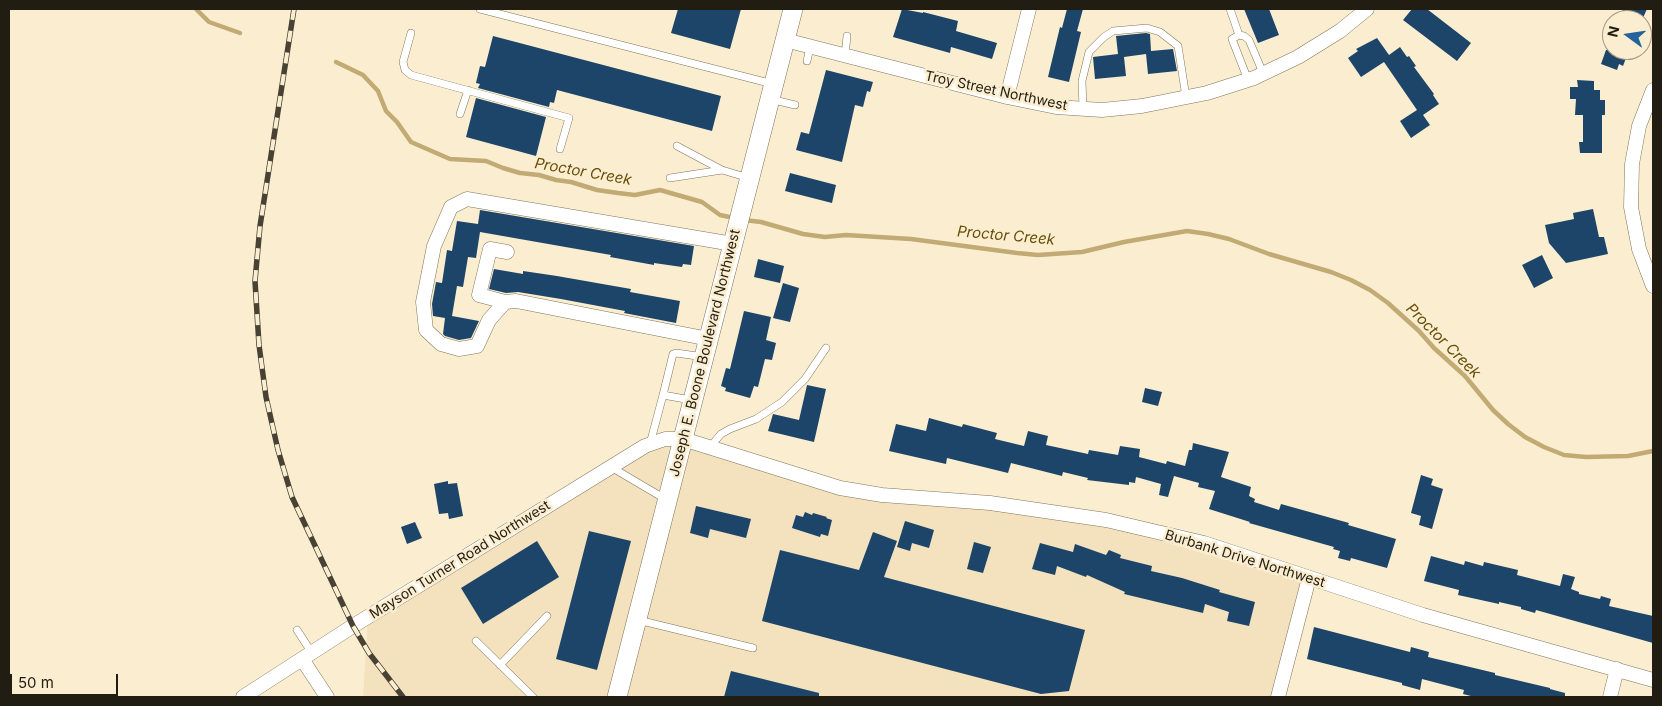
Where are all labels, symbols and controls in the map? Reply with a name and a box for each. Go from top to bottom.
north arrow [1602,10,1652,60]
text: N [1603,24,1622,39]
street label: Troy Street Northwest [923,68,1069,114]
water label: Proctor Creek [533,155,633,189]
water label: Proctor Creek [956,223,1056,249]
street label: Joseph E. Boone Boulevard Northwest [666,228,744,478]
water label: Proctor Creek [1402,300,1484,382]
street label: Mayson Turner Road Northwest [367,497,553,623]
street label: Burbank Drive Northwest [1163,527,1327,591]
scale bar [12,664,120,696]
text: 50 m [18,673,54,692]

